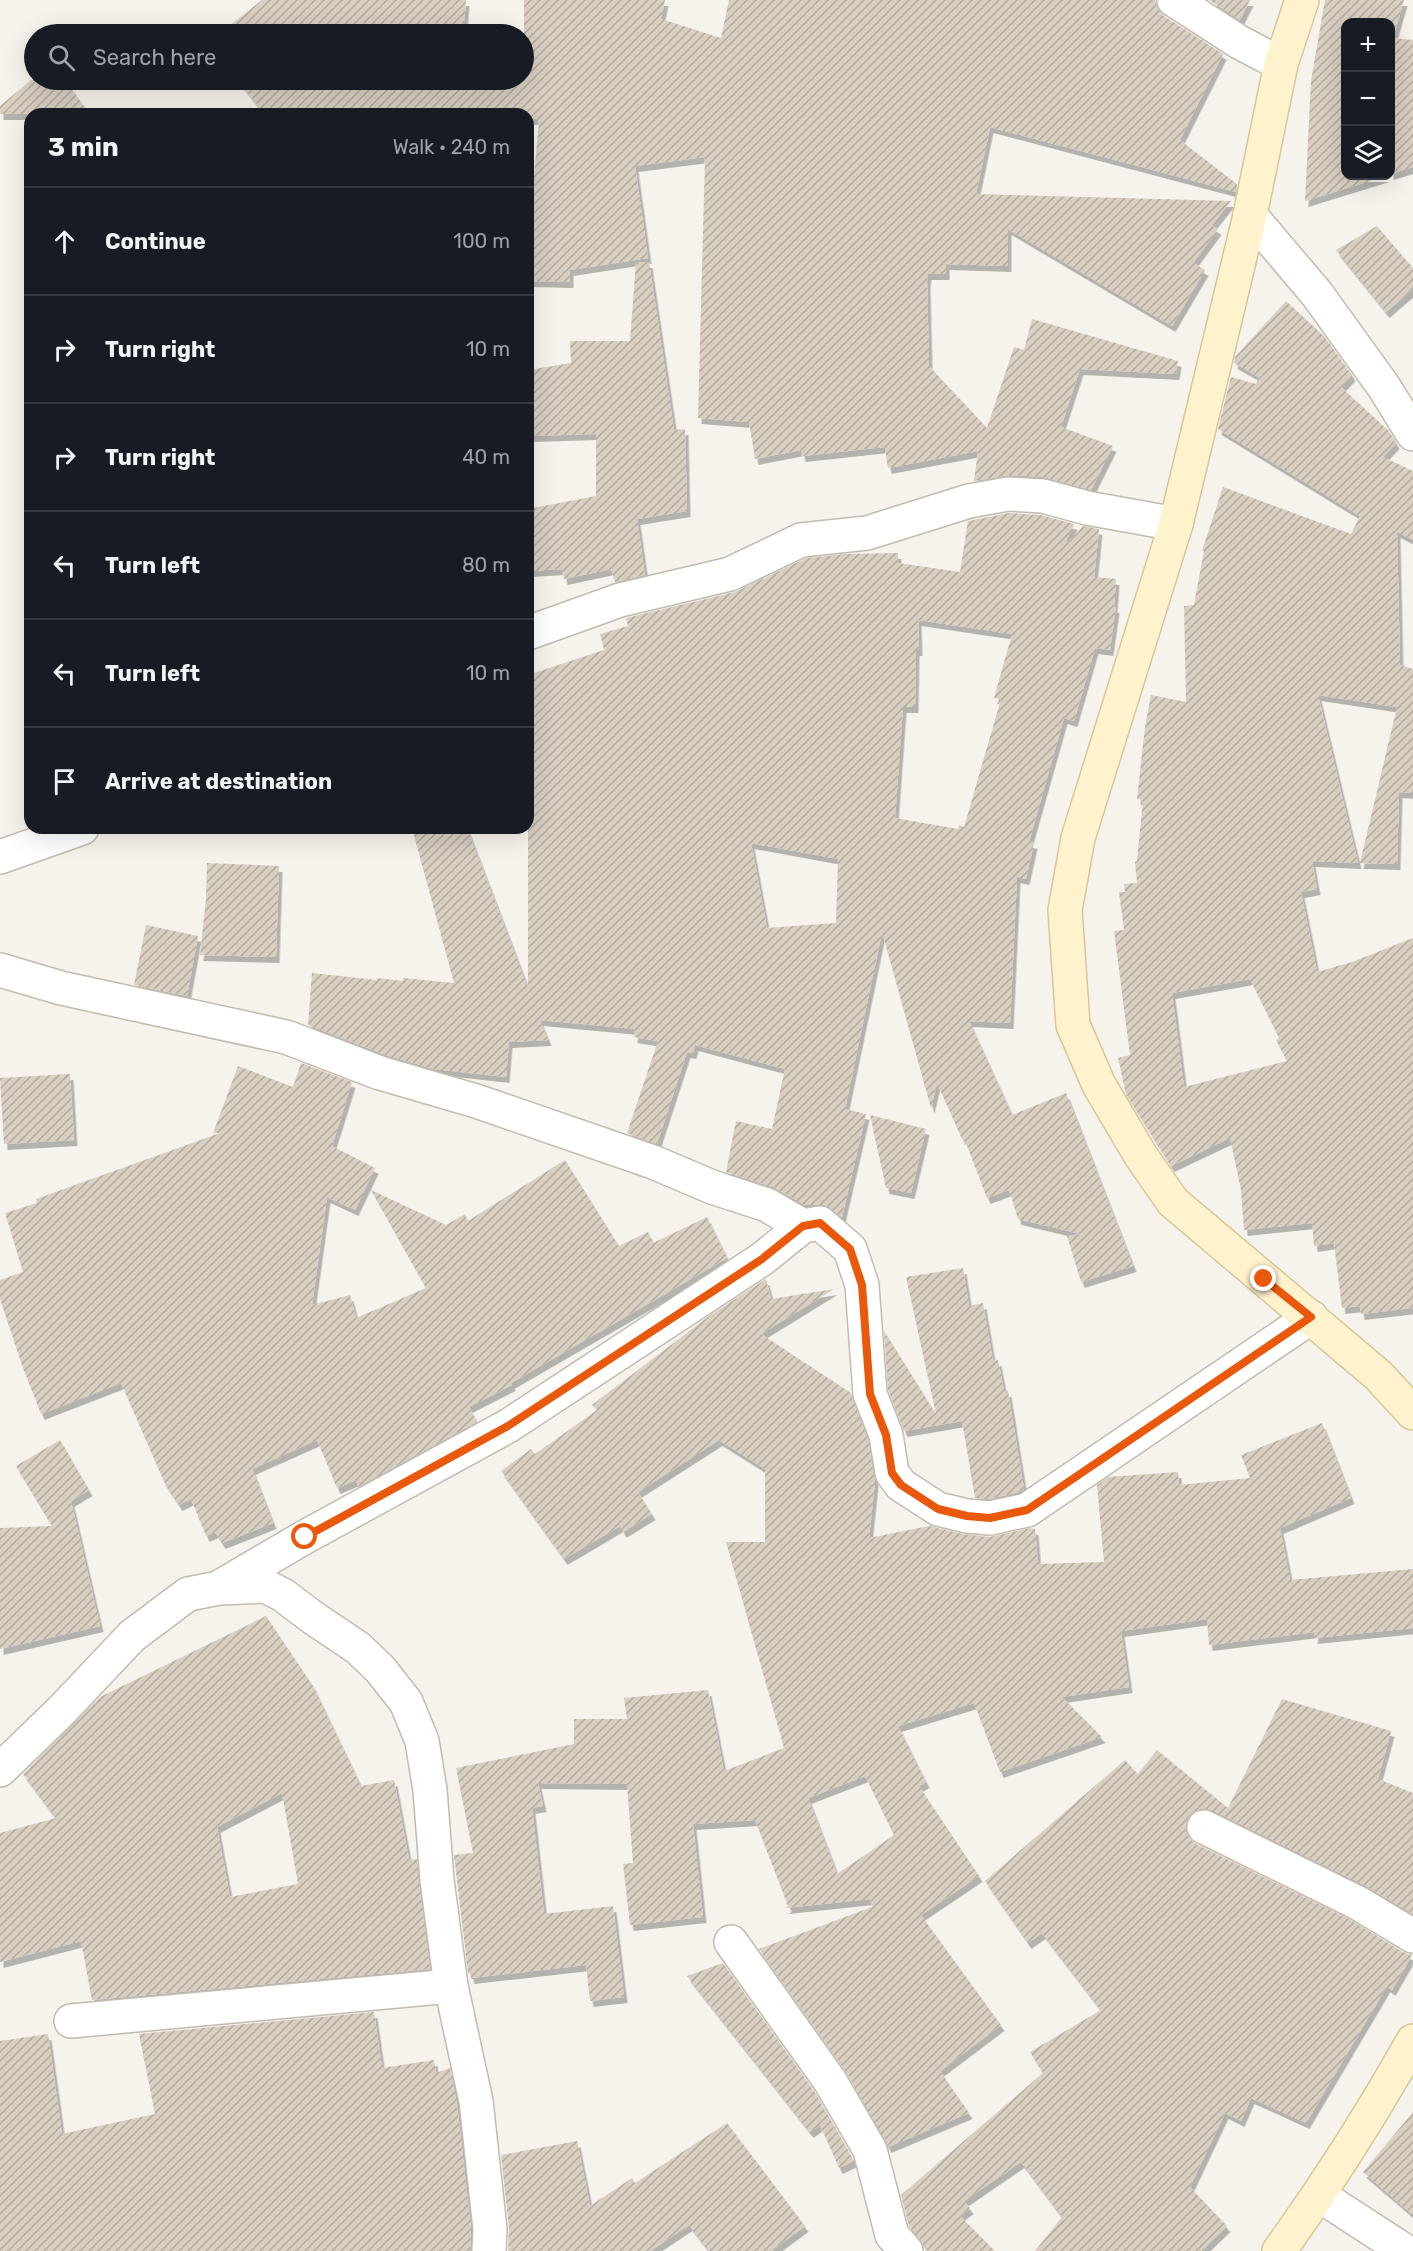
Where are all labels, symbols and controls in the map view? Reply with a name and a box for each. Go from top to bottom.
map controls [1341,18,1395,180]
button: + [1341,18,1395,72]
search box [24,24,534,90]
icon: search [45,41,78,74]
text: Search here [93,44,216,71]
button: − [1341,72,1395,126]
button: layers [1341,126,1395,180]
text: 3 min [48,132,119,163]
text: Walk · 240 m [393,135,510,159]
icon: ahead [48,225,81,258]
text: Continue [105,228,206,255]
text: 100 m [453,229,510,253]
icon: right [48,333,81,366]
text: Turn right [105,336,215,363]
text: 10 m [466,337,510,361]
icon: right [48,441,81,474]
text: Turn right [105,444,215,471]
text: 40 m [462,445,510,469]
icon: left [48,549,81,582]
text: Turn left [105,552,200,579]
text: 80 m [462,553,510,577]
icon: left [48,657,81,690]
text: Turn left [105,660,200,687]
text: 10 m [466,661,510,685]
icon: arrive [48,765,81,798]
text: Arrive at destination [105,768,332,795]
route end [1250,1265,1276,1291]
route start [291,1523,317,1549]

